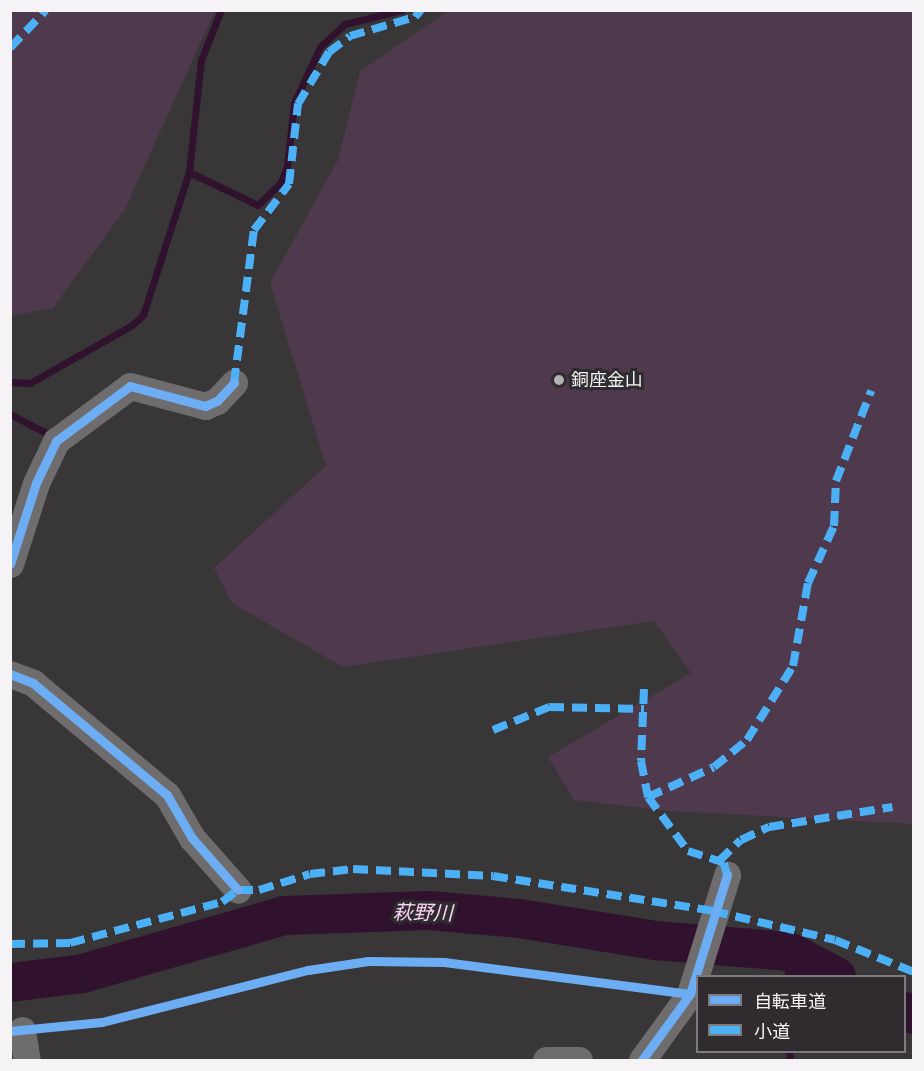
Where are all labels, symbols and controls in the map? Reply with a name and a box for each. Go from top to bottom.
place label: 銅座金山 [571,369,643,391]
marker: 銅座金山 [552,373,566,387]
water label: 萩野川 [393,899,453,925]
legend [696,975,906,1053]
text: 自転車道 [754,990,826,1013]
text: 小道 [754,1020,790,1043]

